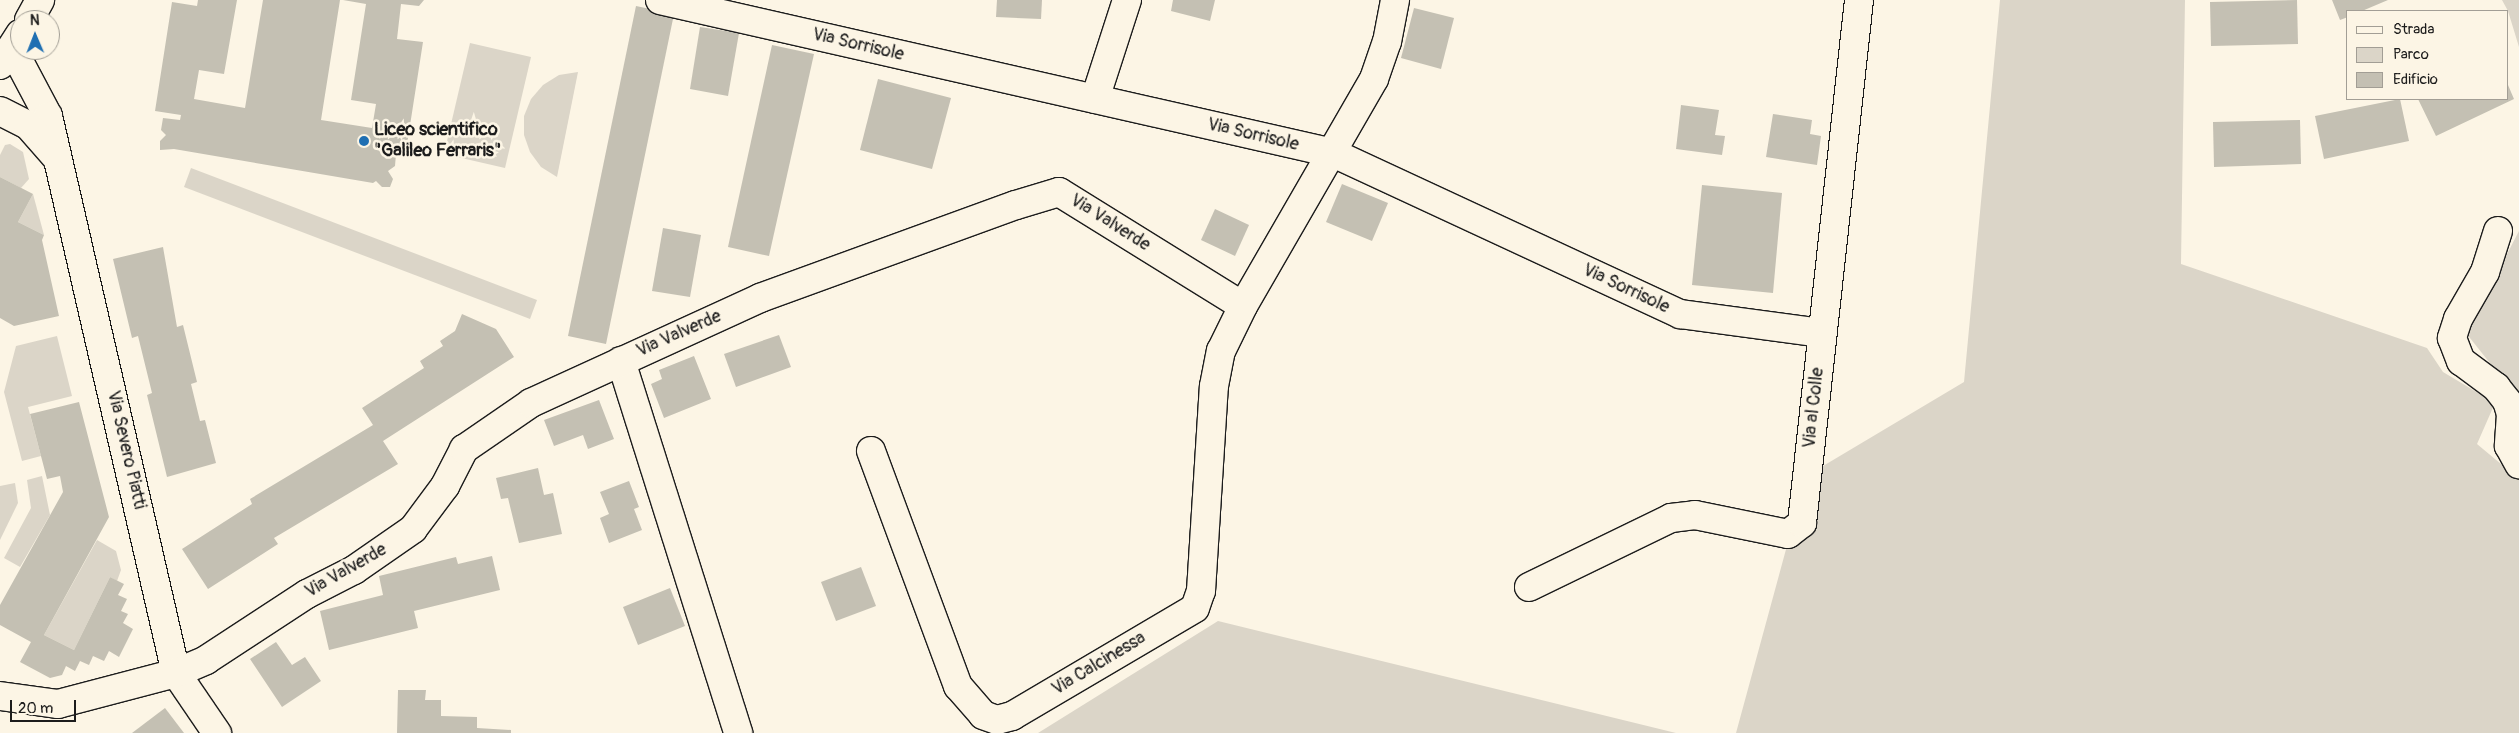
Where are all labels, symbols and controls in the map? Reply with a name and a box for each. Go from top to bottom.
north arrow [10,10,60,60]
legend [2346,10,2509,100]
text: N [30,12,40,29]
text: Strada [2393,20,2434,39]
street label: Via Sorrisole [810,24,906,66]
text: Parco [2393,45,2429,64]
text: Edificio [2393,70,2438,89]
street label: Via Sorrisole [1205,114,1301,156]
place label: Liceo scientifico "Galileo Ferraris" [374,120,501,162]
marker: Liceo scientifico "Galileo Ferraris" [358,135,370,147]
street label: Via Valverde [1066,190,1154,256]
street label: Via Sorrisole [1579,259,1673,319]
street label: Via Valverde [633,306,725,362]
street label: Via al Colle [1799,367,1829,449]
street label: Via Severo Piatti [102,389,150,511]
street label: Via Valverde [301,539,391,603]
street label: Via Calcinessa [1048,628,1150,700]
scale bar [12,690,79,722]
text: 20 m [18,699,53,718]

